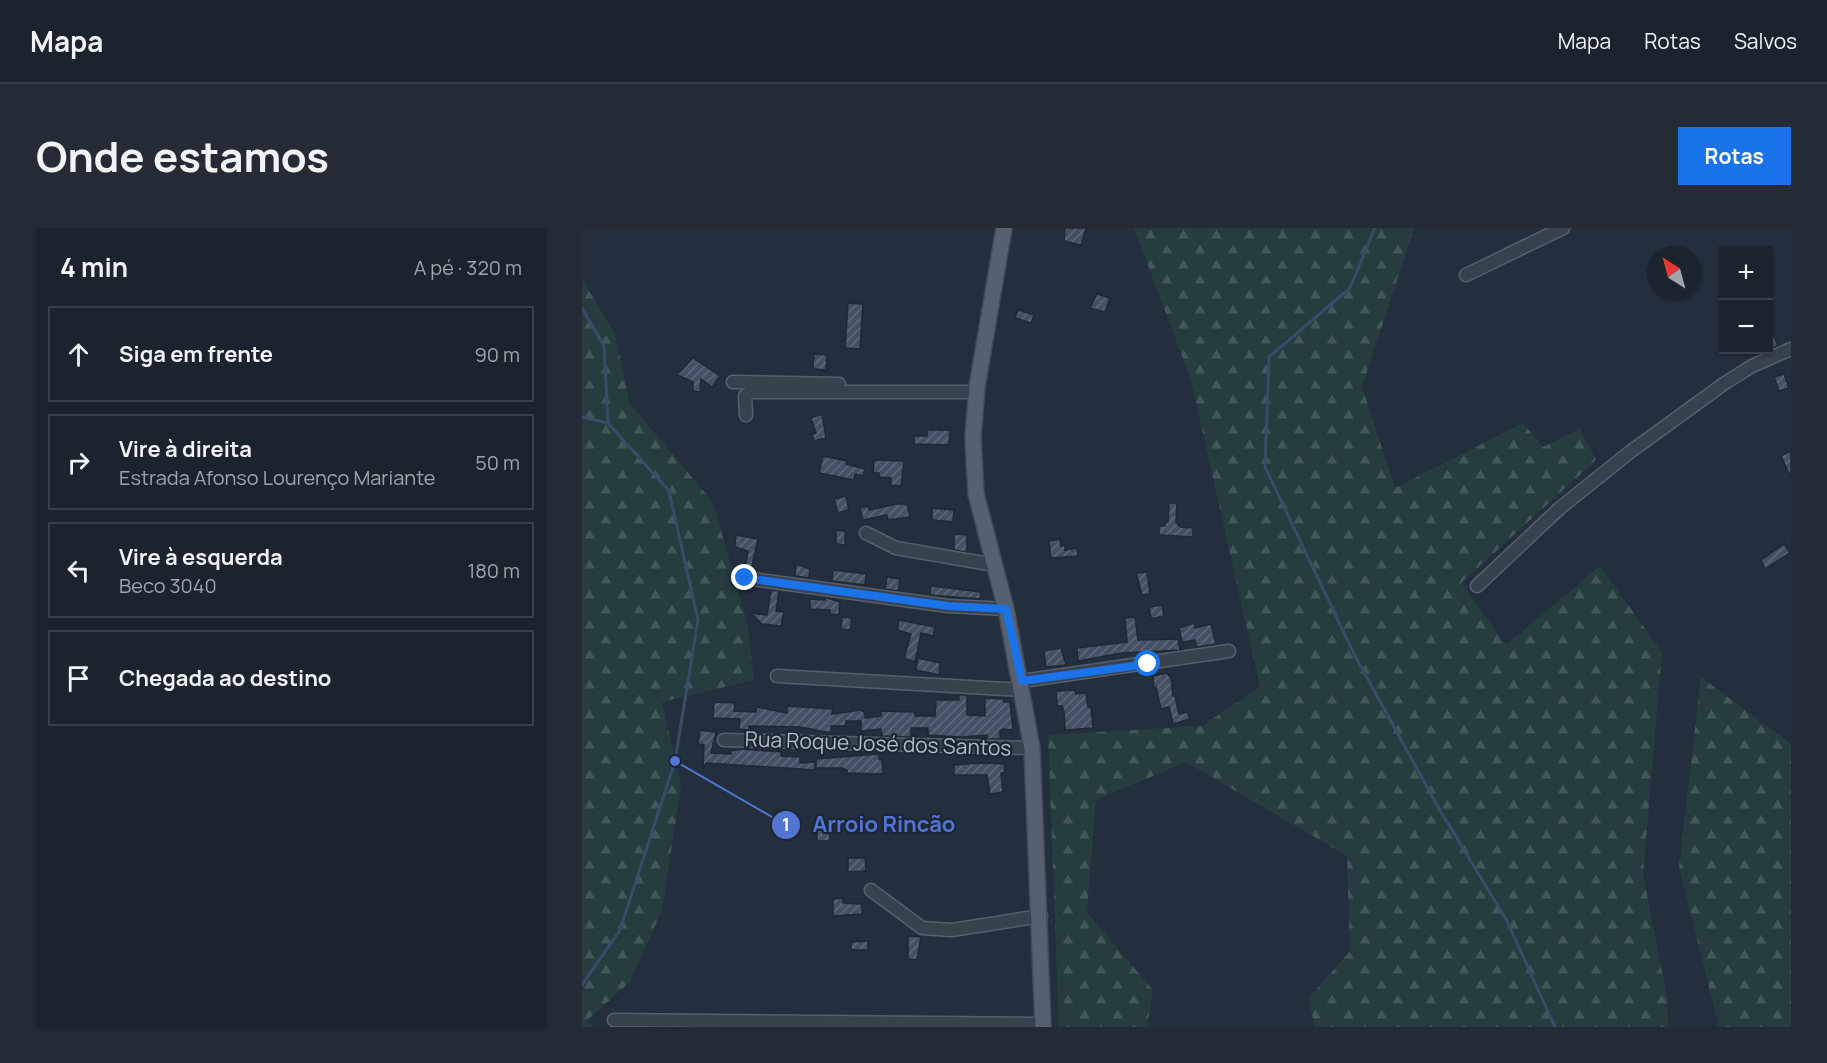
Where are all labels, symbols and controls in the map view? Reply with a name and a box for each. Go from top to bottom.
text: Mapa [30,22,103,60]
text: Mapa [1558,27,1611,55]
text: Rotas [1644,27,1701,55]
text: Salvos [1734,27,1797,55]
text: Onde estamos [36,127,329,185]
button: Rotas [1678,127,1791,185]
north arrow [1647,246,1701,300]
map controls [1719,246,1773,354]
button: + [1719,246,1773,300]
text: 4 min [60,249,128,285]
text: A pé · 320 m [414,254,522,281]
button: − [1719,300,1773,354]
icon: ahead [62,338,95,371]
text: Siga em frente [119,339,273,369]
text: 90 m [474,341,520,368]
text: Vire à direita [119,434,252,464]
icon: right [62,446,95,479]
text: 50 m [475,449,520,476]
text: Estrada Afonso Lourenço Mariante [119,464,436,491]
text: Vire à esquerda [119,542,283,572]
icon: left [62,554,95,587]
text: 180 m [467,557,520,584]
route end [731,564,757,590]
text: Beco 3040 [119,572,217,599]
route start [1134,650,1160,676]
icon: arrive [62,662,95,695]
text: Chegada ao destino [119,663,331,693]
street label: Rua Roque José dos Santos [744,724,1012,762]
callout: Arroio Rincão [771,805,967,845]
text: Arroio Rincão [813,809,955,839]
text: 1 [782,812,790,836]

